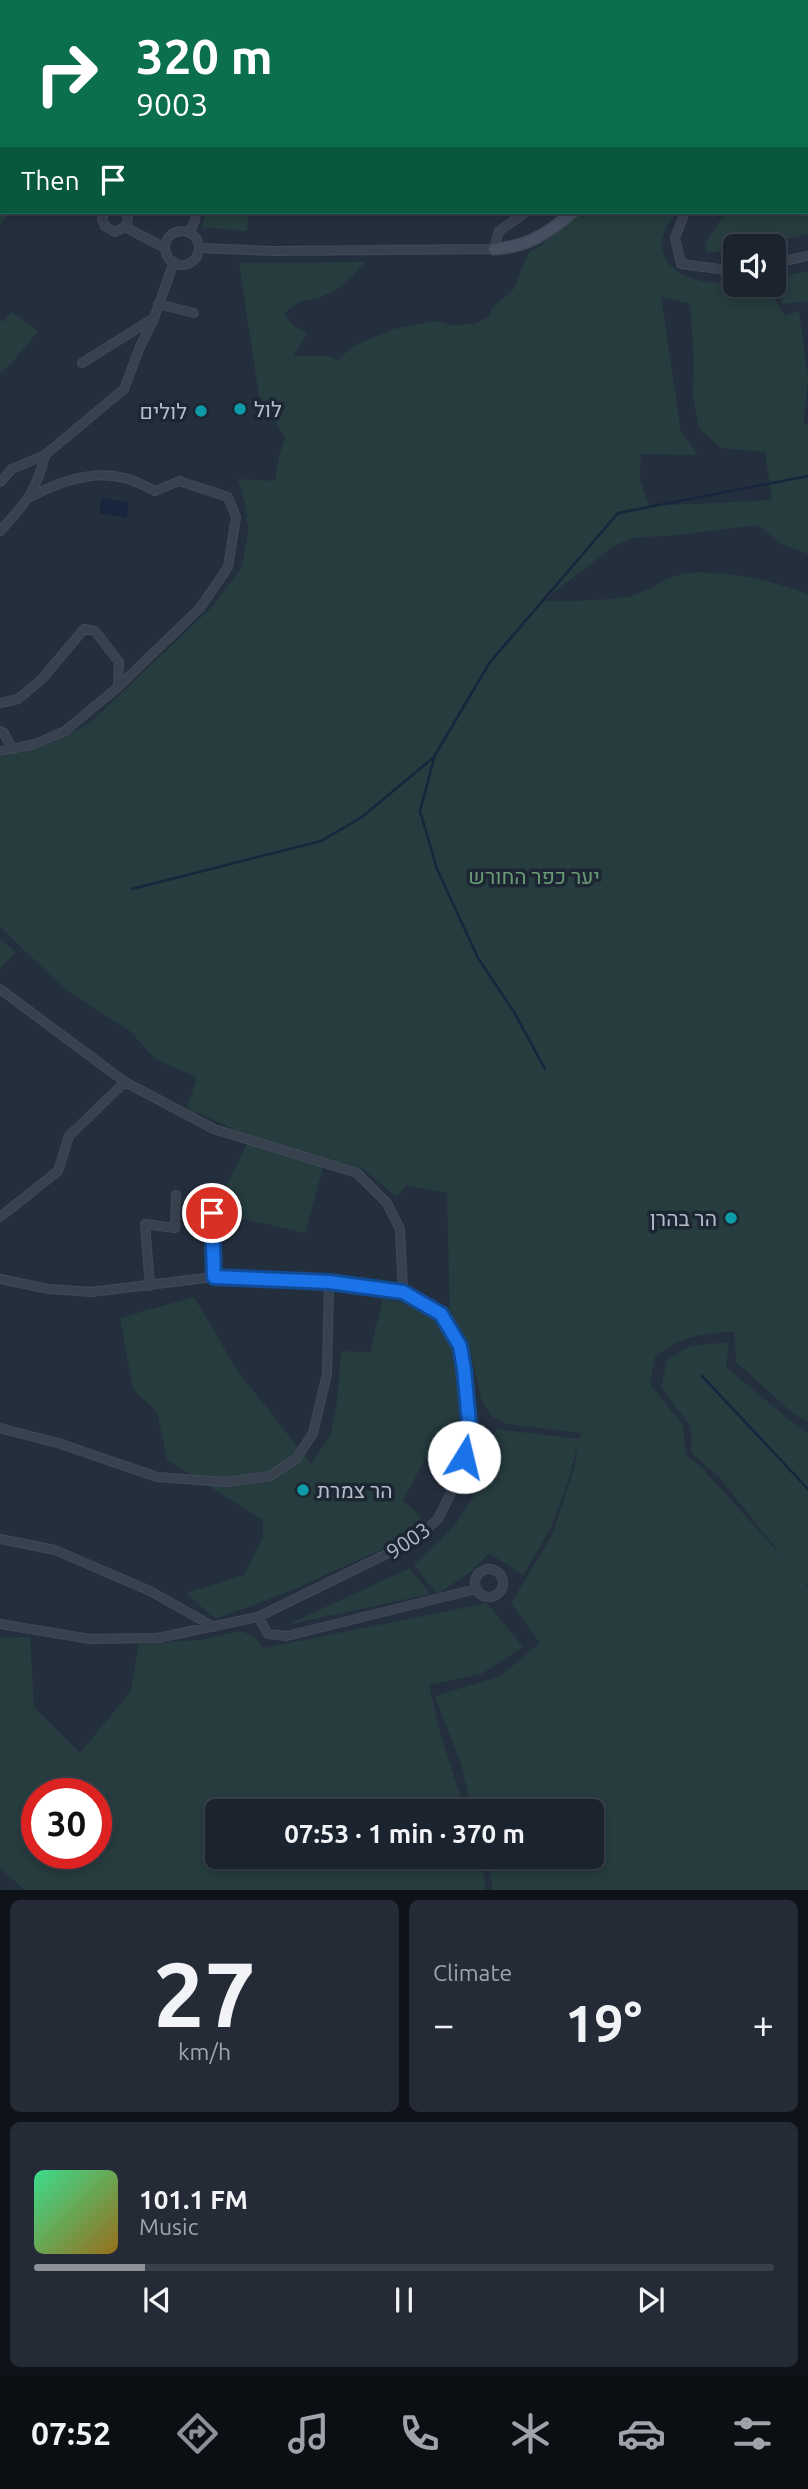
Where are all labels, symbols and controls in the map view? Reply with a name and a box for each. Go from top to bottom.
icon: right [21,28,112,119]
text: 320 m [136,28,273,83]
text: 9003 [136,86,208,122]
icon: arrive [94,161,132,199]
text: Then [21,166,80,195]
map controls [723,234,786,297]
button: sound [723,234,786,297]
place label: לול [254,397,282,421]
place label: לולים [140,399,187,423]
marker: לול [232,401,248,417]
marker: לולים [193,403,209,419]
park label: יער כפר החורש [468,864,600,888]
pin [182,1183,242,1243]
icon: arrive [193,1194,231,1232]
place label: הר בהרן [650,1206,717,1230]
marker: הר בהרן [723,1210,739,1226]
position arrow [427,1420,501,1494]
place label: הר צמרת [317,1478,393,1502]
marker: הר צמרת [295,1482,311,1498]
street label: 9003 [382,1517,434,1563]
speed limit sign: 30 [21,1778,112,1869]
text: 07:53 · 1 min · 370 m [284,1819,525,1848]
text: 27 [153,1942,256,2044]
text: Climate [433,1960,512,1985]
text: 19° [565,1994,642,2052]
text: − [433,2003,454,2045]
text: + [753,2003,774,2045]
text: km/h [178,2039,231,2064]
text: 101.1 FM [139,2185,248,2214]
text: Music [139,2214,198,2239]
icon: previous [138,2281,176,2319]
icon: pause [385,2281,423,2319]
icon: next [632,2281,670,2319]
icon: directions [173,2409,222,2458]
icon: music [284,2409,333,2458]
icon: phone [395,2409,444,2458]
icon: climate [506,2409,555,2458]
icon: car [617,2409,666,2458]
icon: filters [728,2409,777,2458]
text: 07:52 [31,2415,111,2451]

